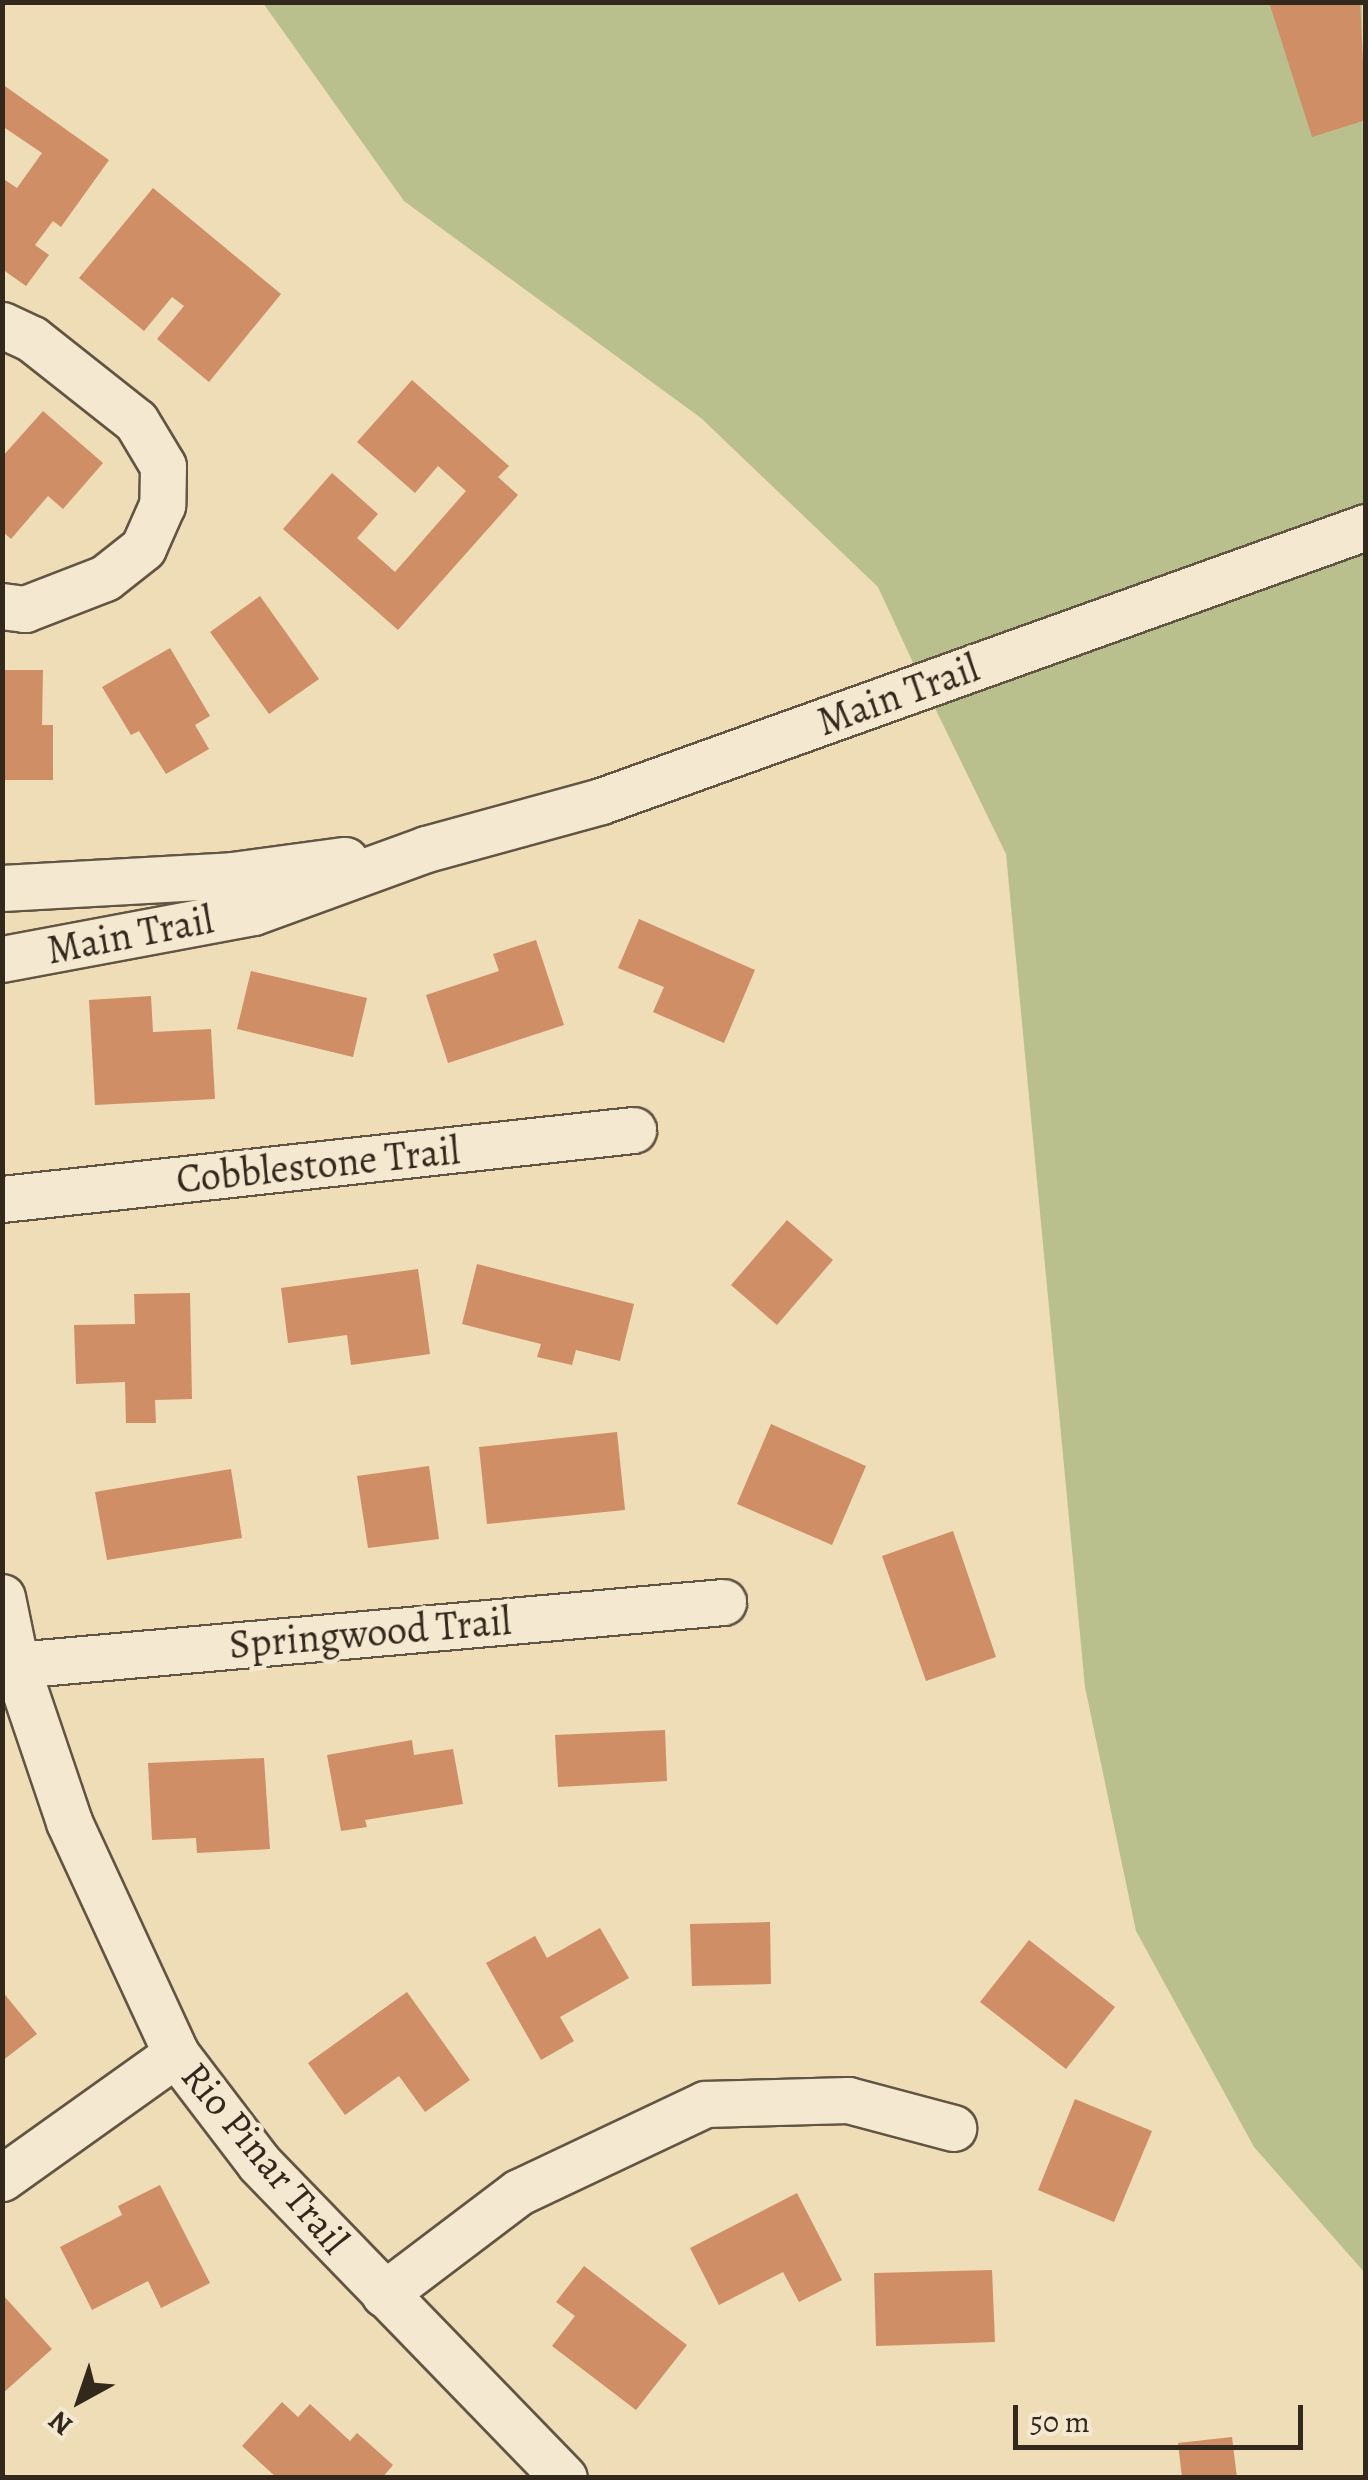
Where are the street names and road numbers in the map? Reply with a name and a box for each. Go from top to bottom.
street label: Main Trail [811,644,985,746]
street label: Main Trail [43,895,217,975]
street label: Cobblestone Trail [174,1126,462,1204]
street label: Springwood Trail [227,1597,513,1669]
street label: Rio Pinar Trail [171,2053,359,2263]

